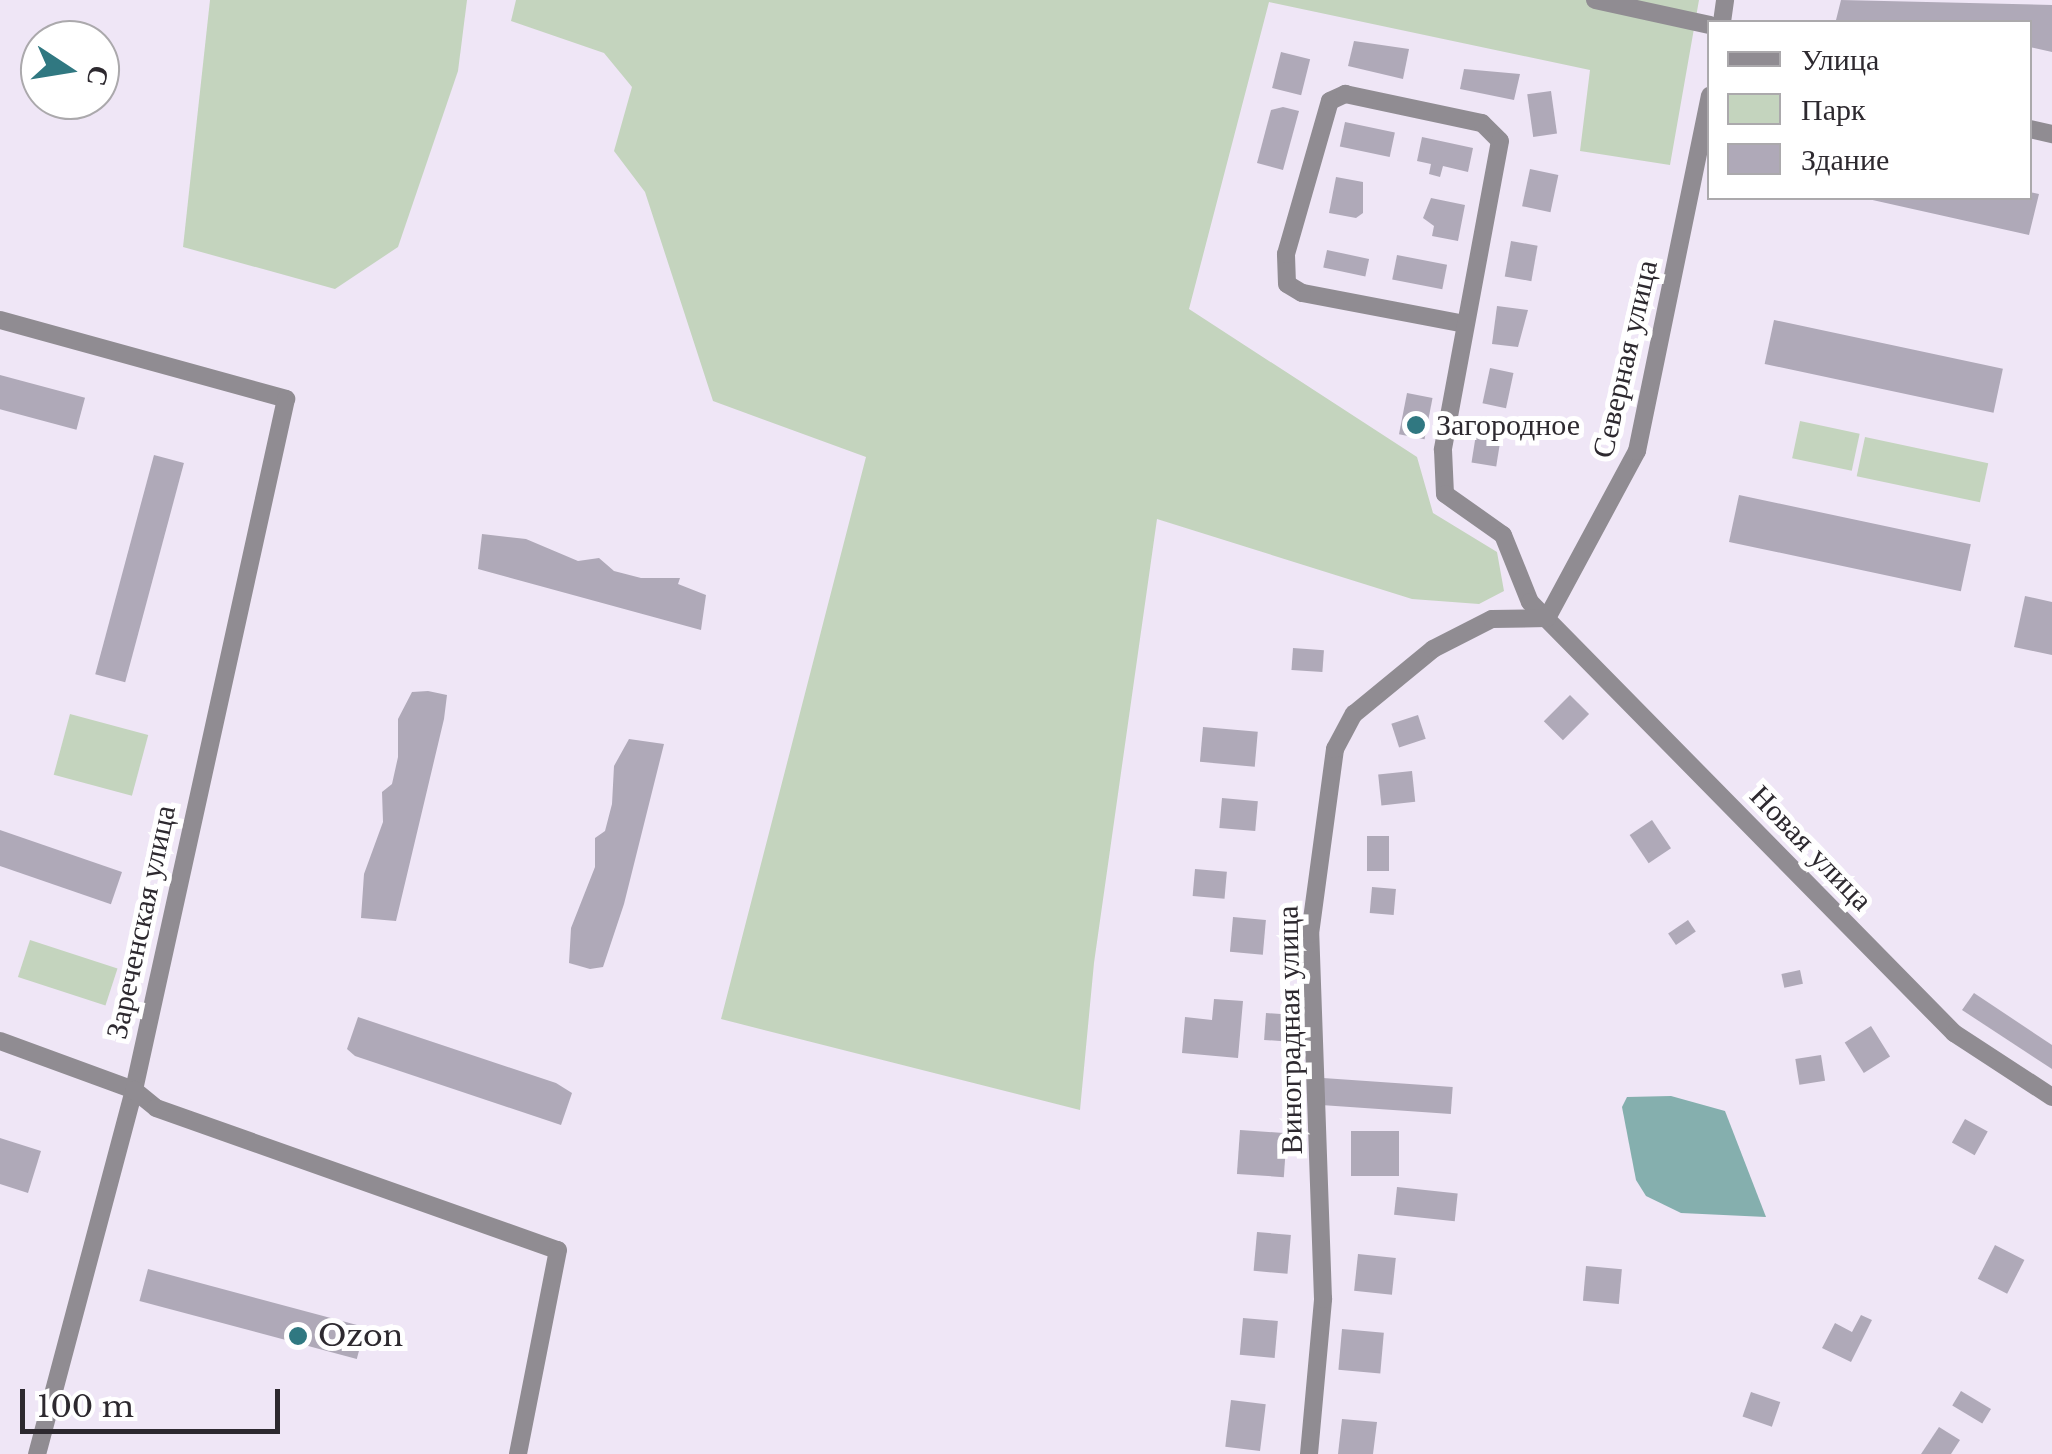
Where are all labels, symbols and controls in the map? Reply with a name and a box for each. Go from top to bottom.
north arrow [20,20,120,120]
legend [1707,20,2032,200]
text: Улица [1801,41,1879,78]
text: С [79,62,117,89]
text: Парк [1801,91,1866,128]
text: Здание [1801,141,1889,178]
street label: Северная улица [1585,257,1665,461]
place label: Загородное [1436,407,1580,443]
marker: Загородное [1405,414,1427,436]
street label: Новая улица [1742,778,1880,918]
street label: Зареченская улица [99,802,183,1042]
street label: Виноградная улица [1270,905,1310,1155]
place label: Ozon [318,1318,403,1354]
marker: Ozon [287,1325,309,1347]
scale bar [25,1369,285,1431]
text: 100 m [37,1388,134,1425]

